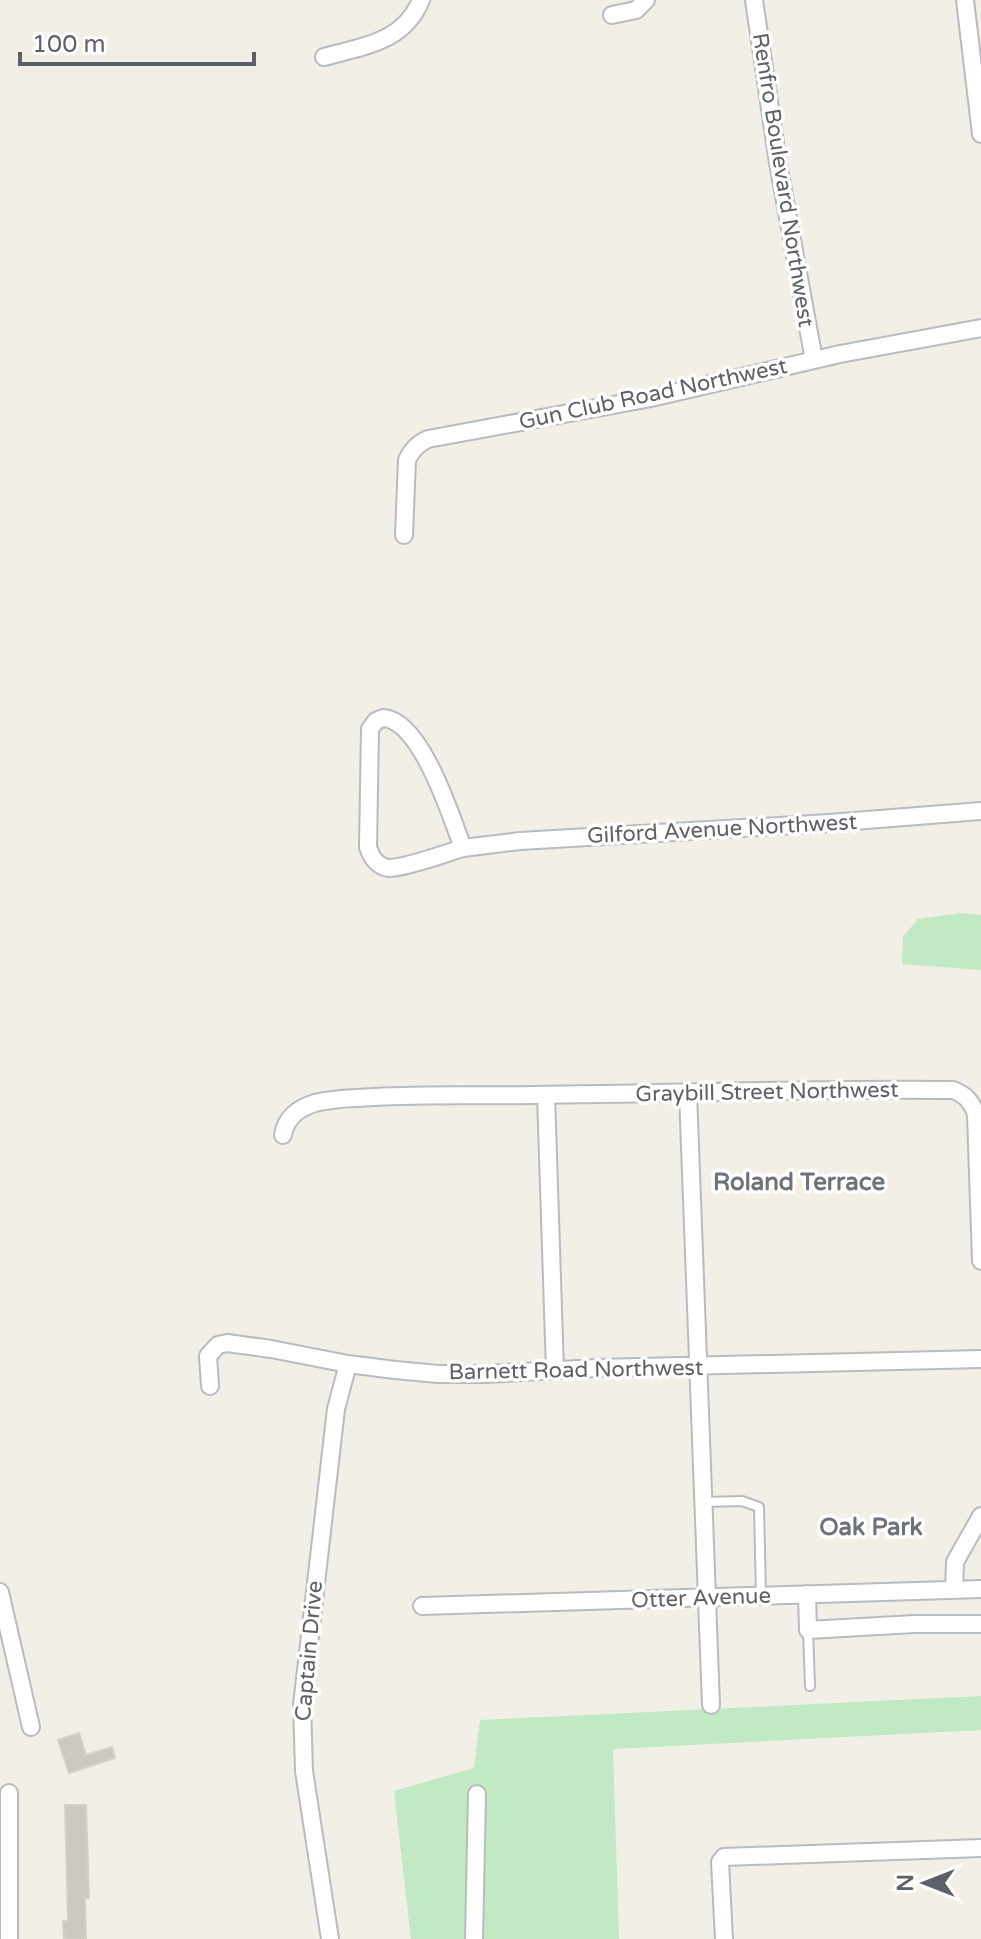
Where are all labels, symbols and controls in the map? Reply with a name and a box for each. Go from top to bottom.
scale bar [20,16,254,66]
text: 100 m [32,30,106,59]
street label: Renfro Boulevard Northwest [747,31,819,329]
street label: Gun Club Road Northwest [517,353,789,435]
street label: Gilford Avenue Northwest [586,809,858,849]
street label: Graybill Street Northwest [635,1077,899,1107]
district label: Roland Terrace [713,1168,885,1197]
street label: Barnett Road Northwest [448,1355,704,1385]
district label: Oak Park [819,1513,923,1542]
street label: Captain Drive [290,1580,328,1722]
street label: Otter Avenue [631,1583,771,1613]
north arrow [885,1843,965,1923]
text: N [893,1874,919,1892]

